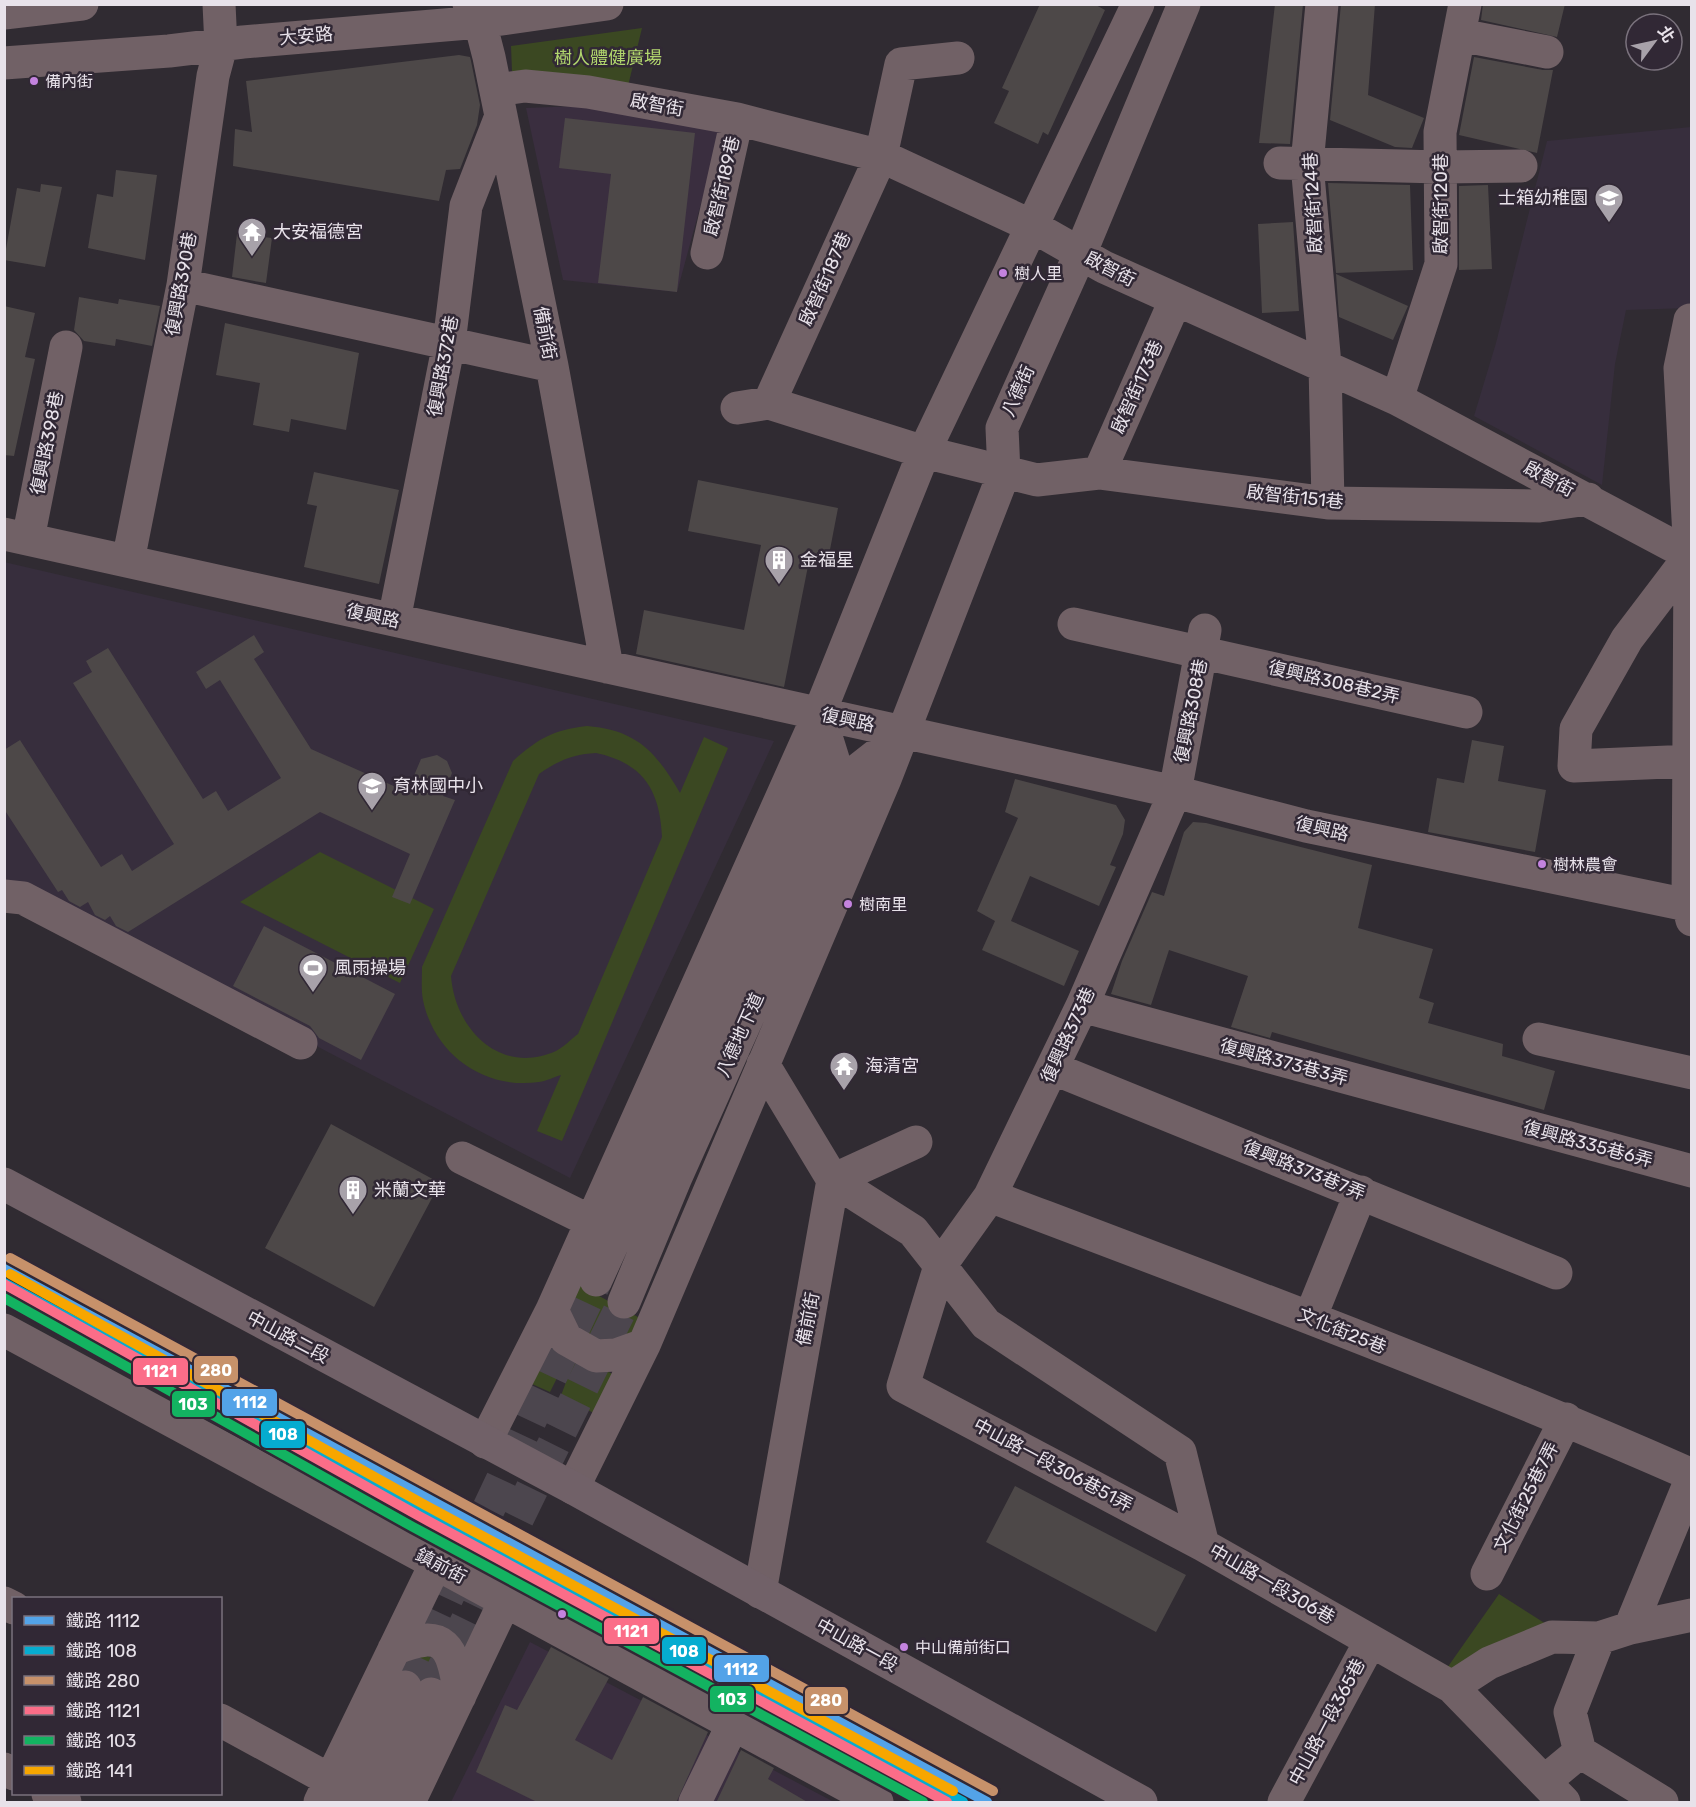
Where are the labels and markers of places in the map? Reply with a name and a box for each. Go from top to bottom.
place label: 備內街 [45,72,93,91]
marker: 備內街 [28,75,40,87]
school or university icon: 士箱幼稚園 [1593,182,1625,224]
place label: 士箱幼稚園 [1498,187,1588,209]
temple icon: 大安福德宮 [236,216,268,258]
place label: 大安福德宮 [273,221,363,243]
place label: 樹人里 [1014,264,1062,283]
marker: 樹人里 [997,267,1009,279]
building icon: 金福星 [763,544,795,586]
place label: 金福星 [800,549,854,571]
school or university icon: 育林國中小 [356,770,388,812]
place label: 育林國中小 [393,775,483,797]
place label: 樹林農會 [1553,855,1617,874]
marker: 樹林農會 [1536,858,1548,870]
place label: 樹南里 [859,895,907,914]
marker: 樹南里 [842,898,854,910]
sports icon: 風雨操場 [297,952,329,994]
place label: 風雨操場 [334,957,406,979]
temple icon: 海清宮 [828,1050,860,1092]
place label: 海清宮 [865,1055,919,1077]
building icon: 米蘭文華 [337,1174,369,1216]
place label: 米蘭文華 [374,1179,446,1201]
unlabelled marker [556,1608,568,1620]
place label: 中山備前街口 [915,1638,1011,1657]
marker: 中山備前街口 [898,1641,910,1653]

